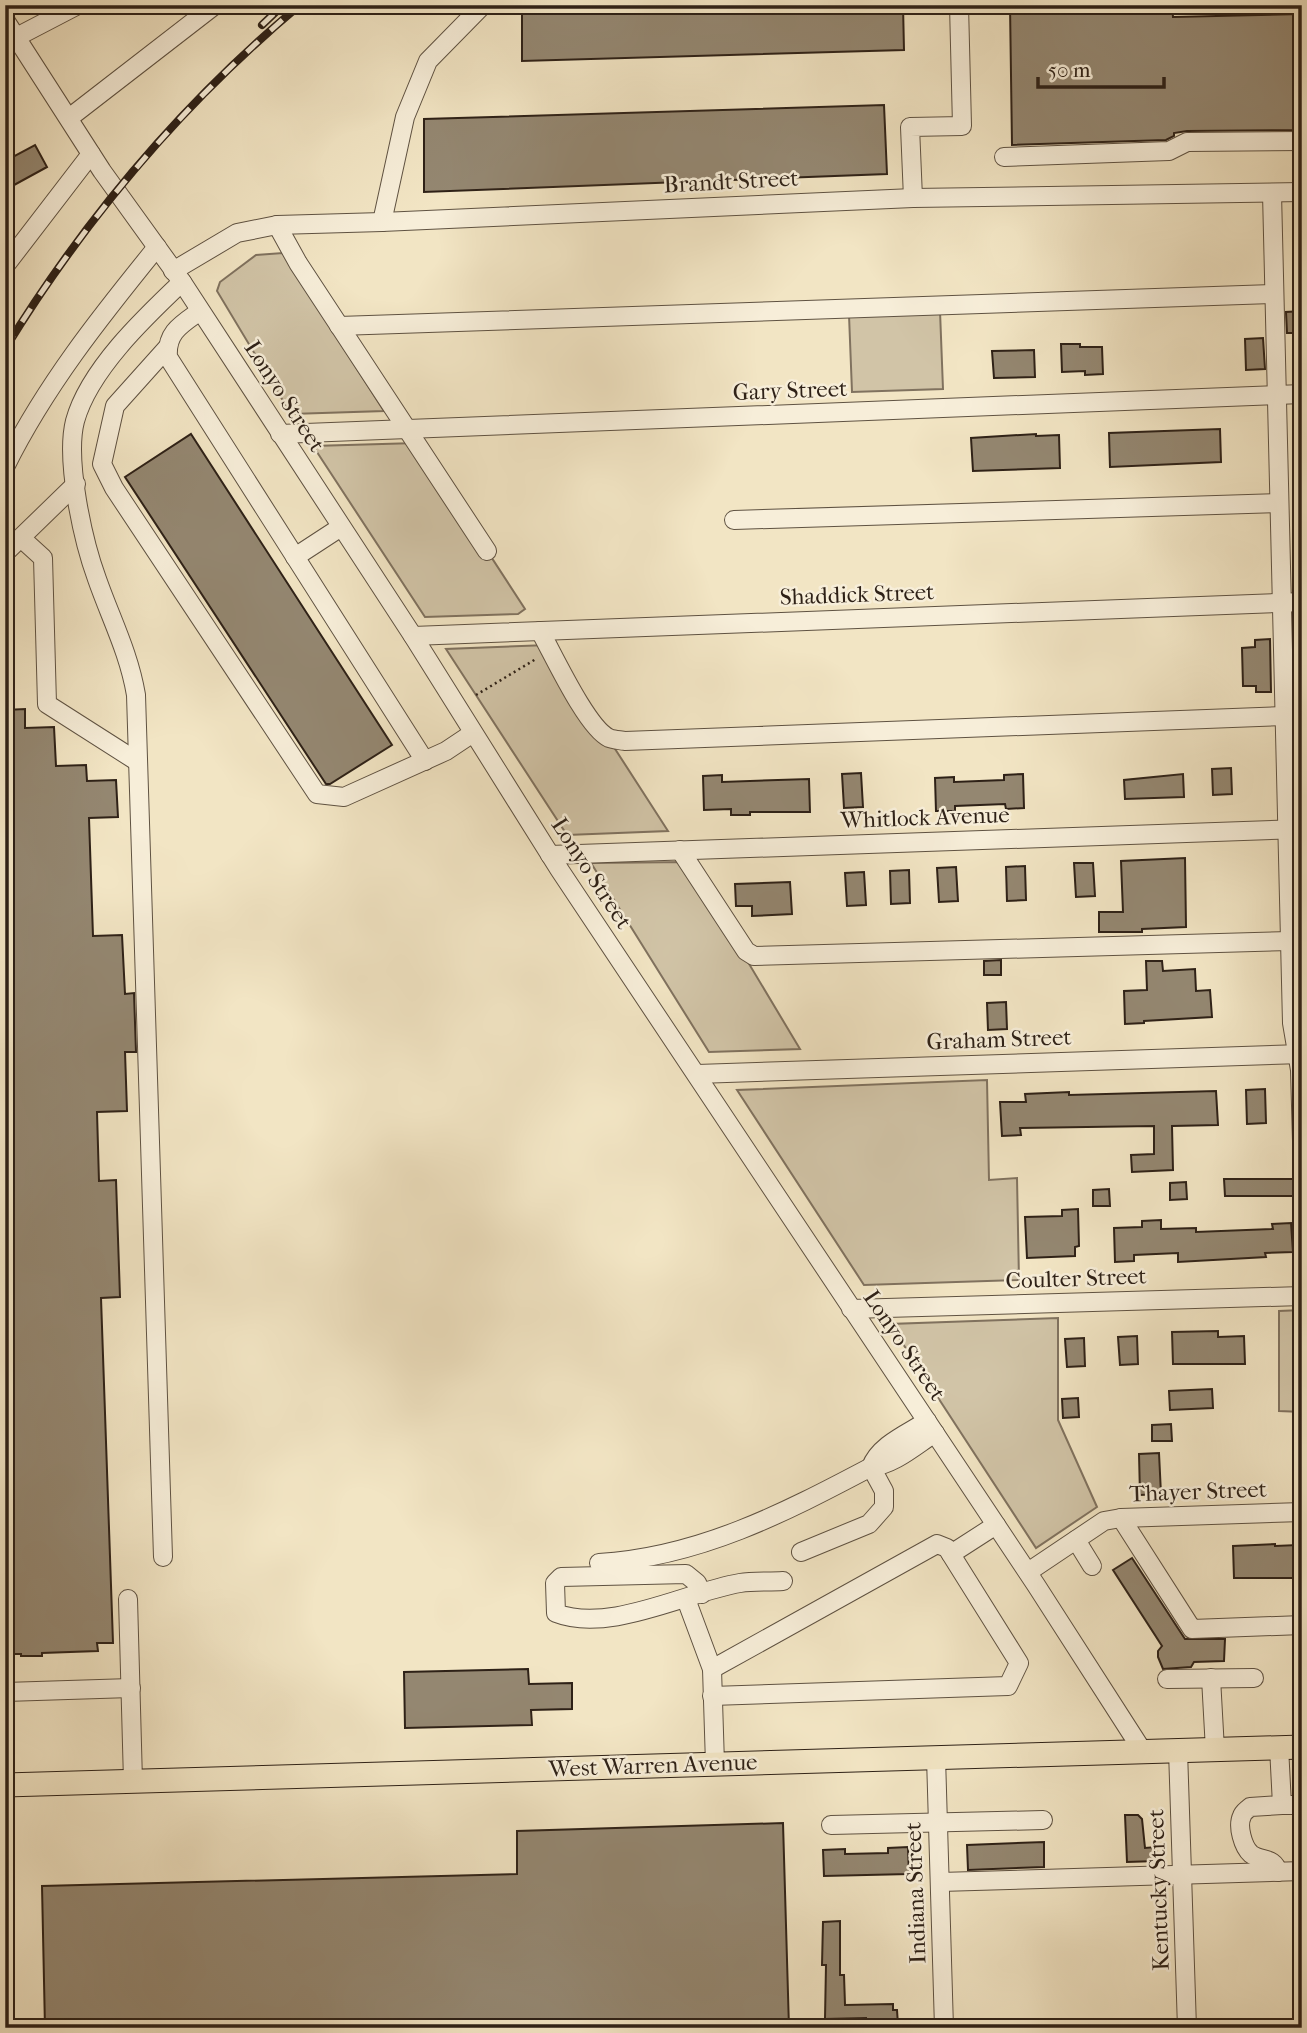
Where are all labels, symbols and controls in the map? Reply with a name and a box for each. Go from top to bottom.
scale bar [1038,46,1164,90]
text: 50 m [1048,58,1091,82]
street label: Brandt Street [663,164,799,199]
street label: Lonyo Street [239,336,331,457]
street label: Gary Street [732,375,848,406]
street label: Shaddick Street [779,578,935,611]
street label: Whitlock Avenue [839,801,1010,834]
street label: Lonyo Street [546,813,638,934]
street label: Graham Street [926,1023,1072,1056]
street label: Coulter Street [1005,1263,1147,1294]
street label: Lonyo Street [858,1285,951,1406]
street label: Thayer Street [1129,1476,1267,1507]
street label: West Warren Avenue [547,1748,758,1783]
street label: Kentucky Street [1142,1809,1175,1971]
street label: Indiana Street [900,1822,931,1964]

